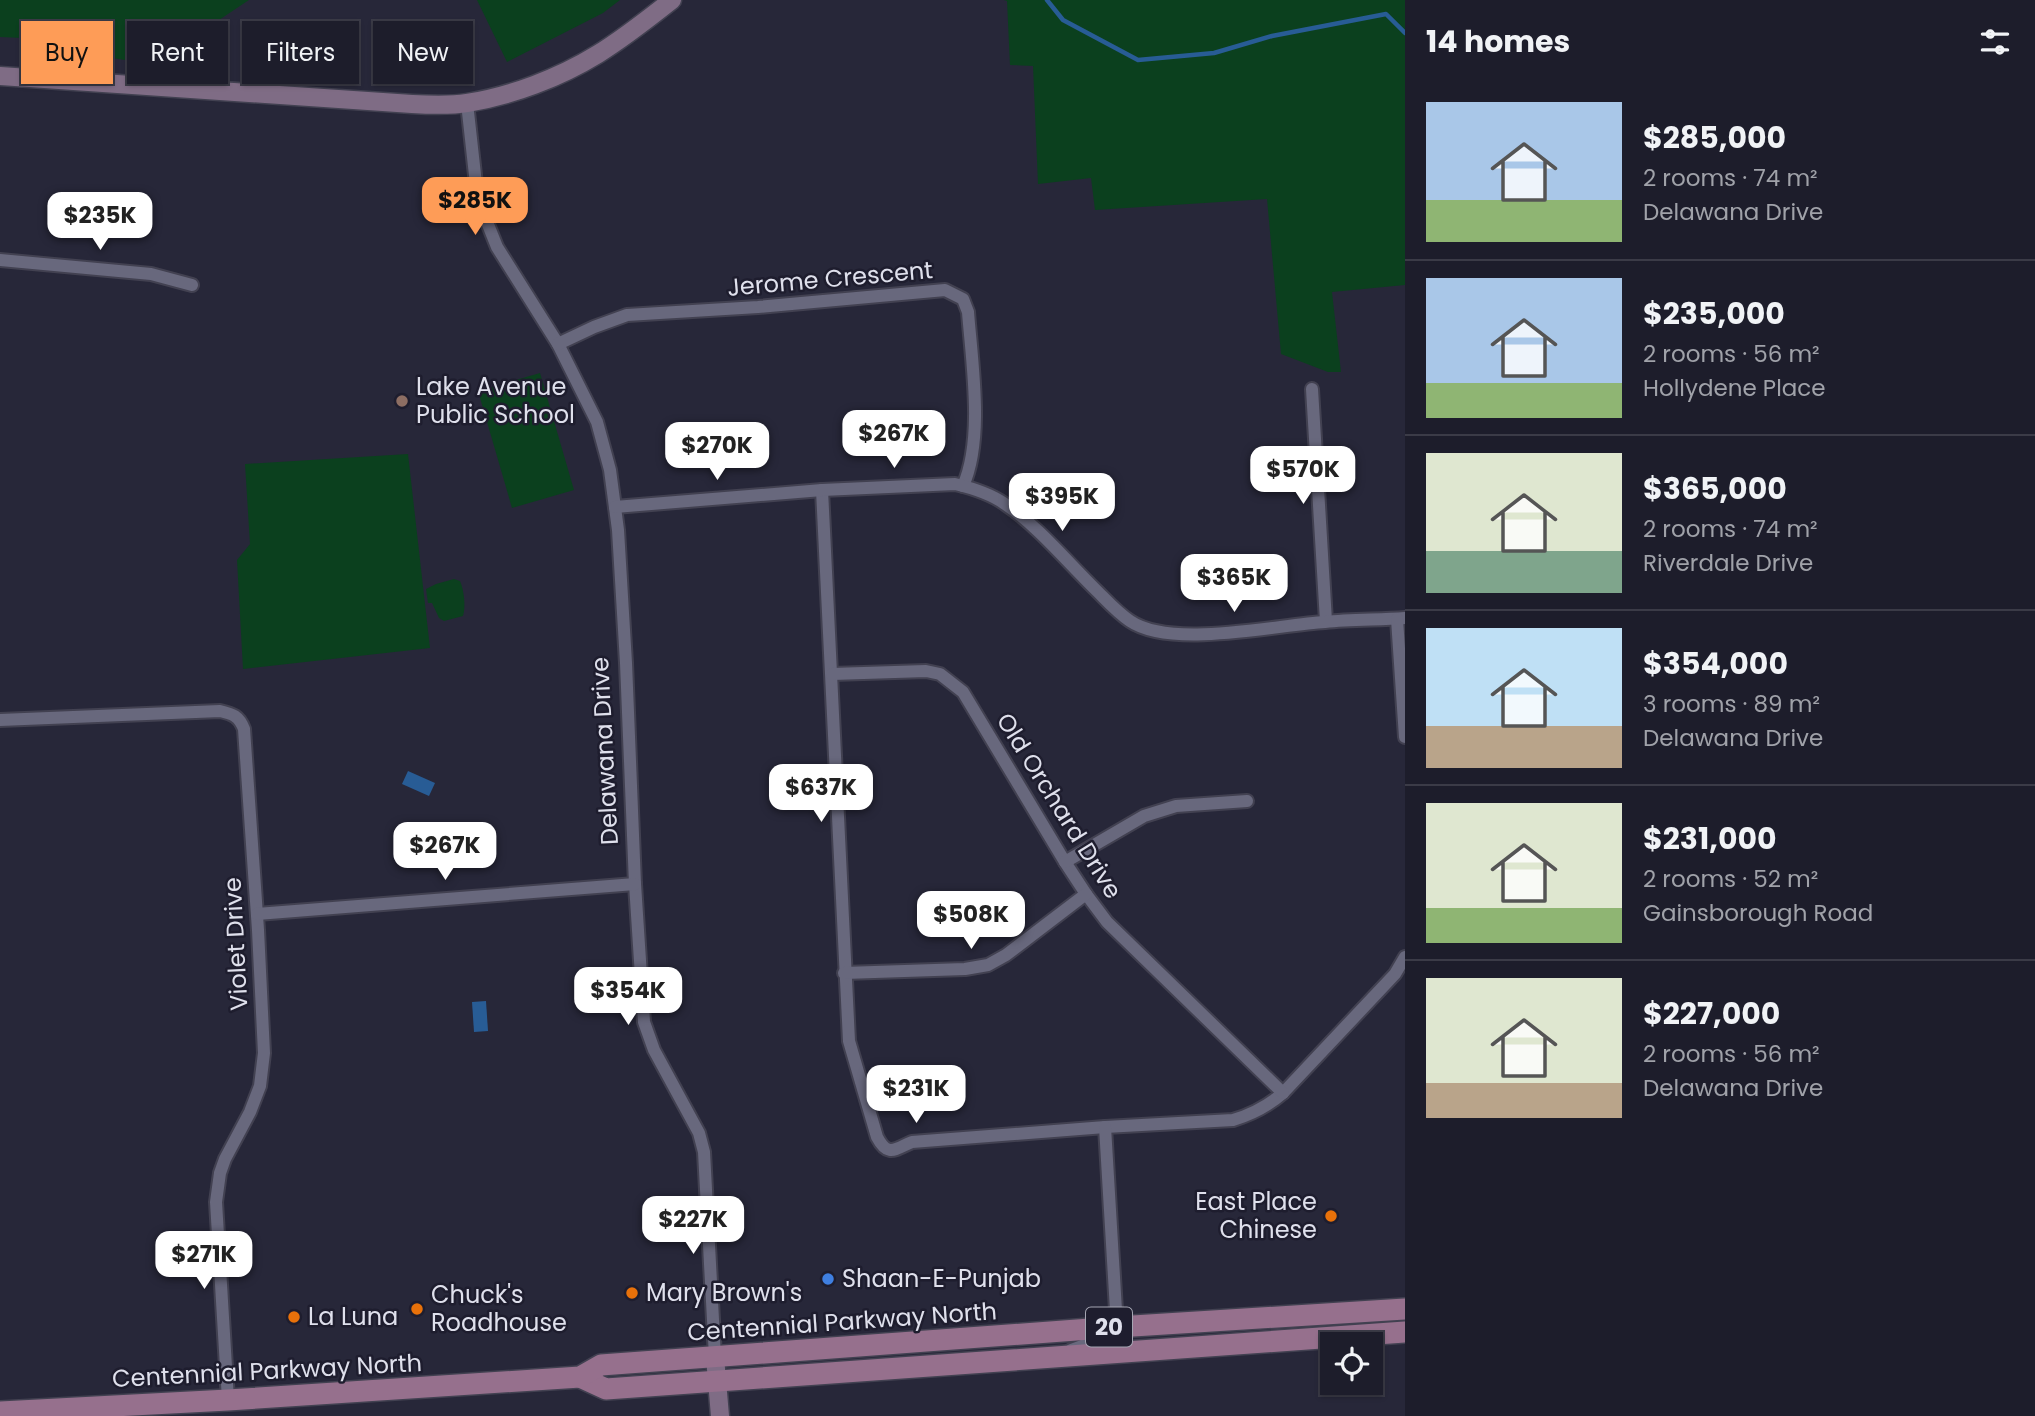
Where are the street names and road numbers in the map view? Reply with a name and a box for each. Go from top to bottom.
street label: Jerome Crescent [726,253,934,304]
street label: Delawana Drive [583,656,626,846]
street label: Old Orchard Drive [989,707,1130,905]
street label: Violet Drive [216,876,255,1012]
street label: Centennial Parkway North [686,1294,998,1349]
road number: 20 [1086,1308,1132,1346]
street label: Centennial Parkway North [111,1346,423,1395]

